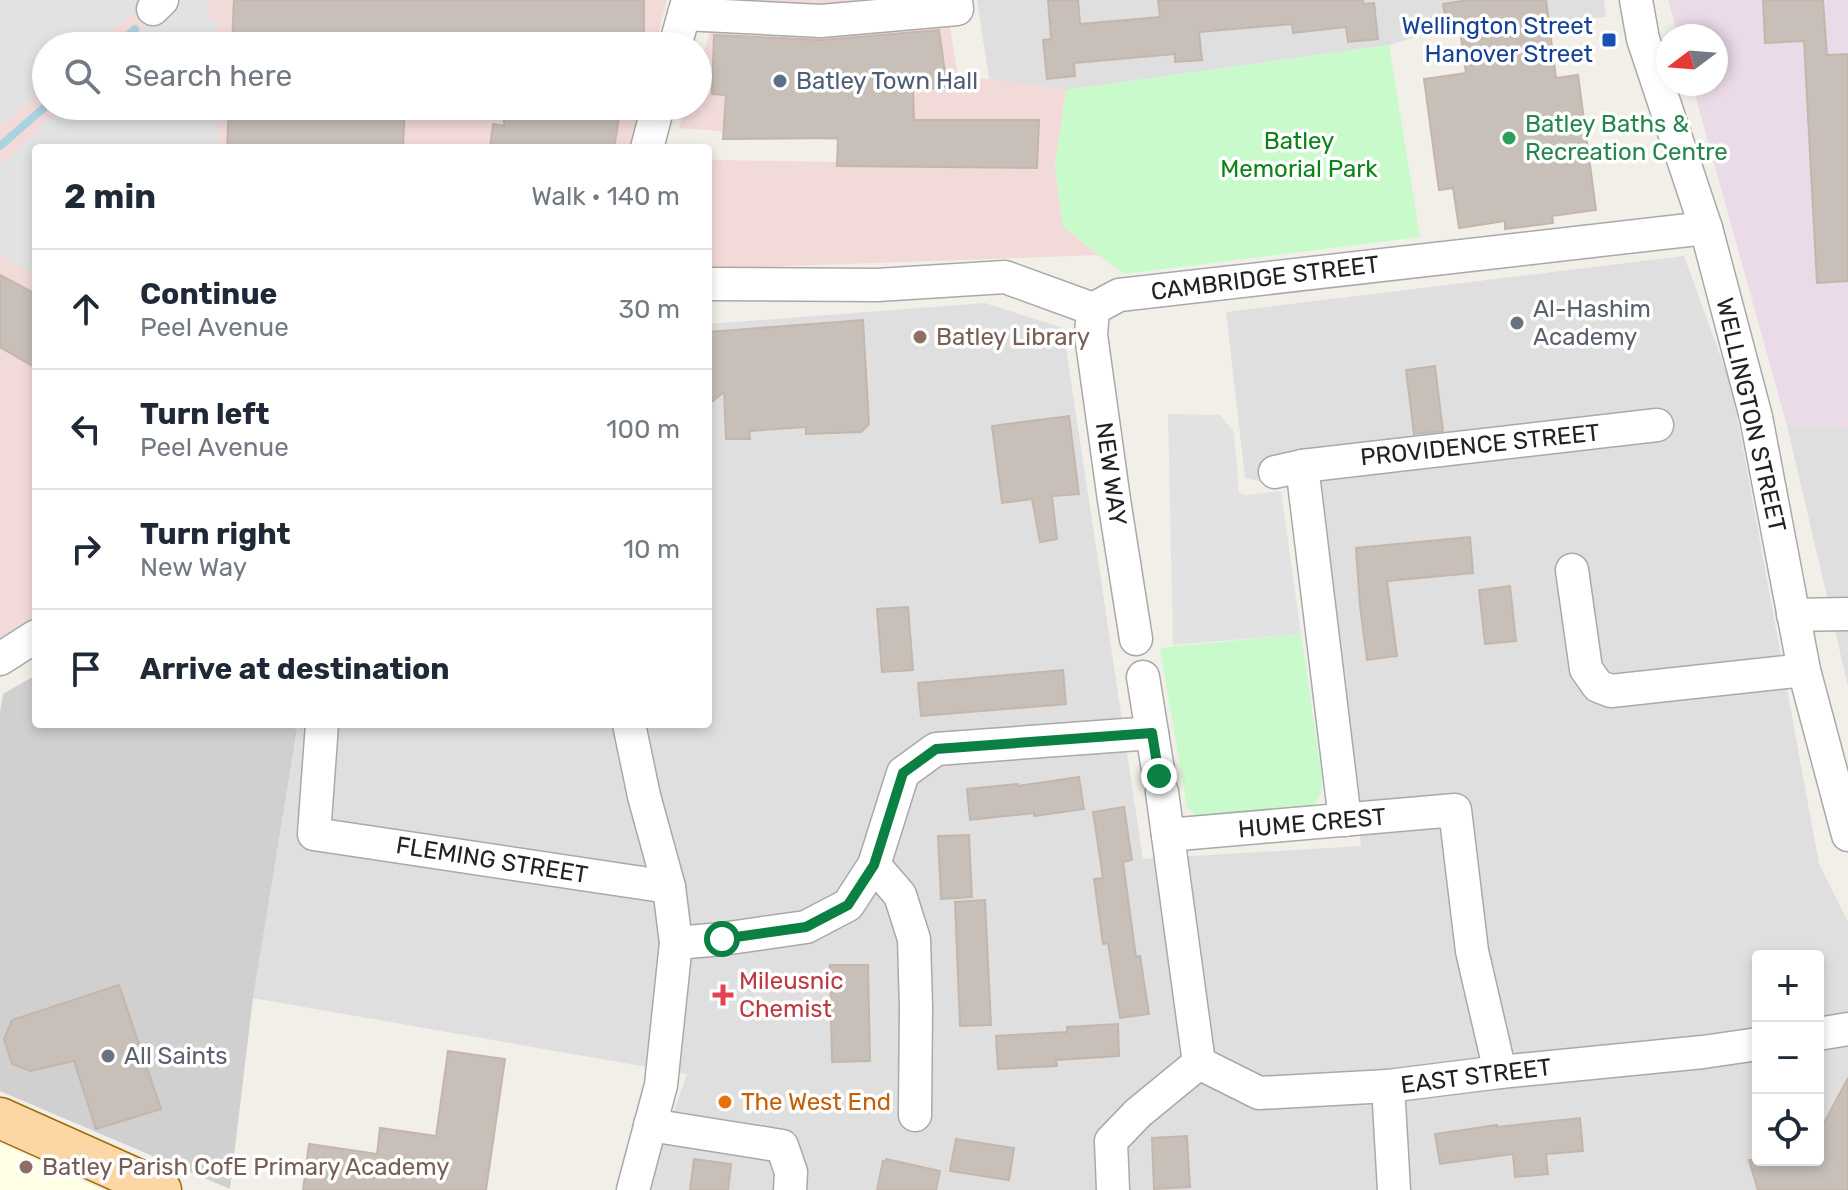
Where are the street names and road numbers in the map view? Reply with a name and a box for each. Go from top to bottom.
street label: CAMBRIDGE STREET [1149,250,1381,306]
street label: WELLINGTON STREET [1710,295,1792,535]
street label: PROVIDENCE STREET [1359,418,1601,472]
street label: NEW WAY [1090,421,1132,527]
street label: HUME CREST [1237,803,1387,843]
street label: FLEMING STREET [394,831,590,889]
street label: EAST STREET [1399,1053,1553,1099]

